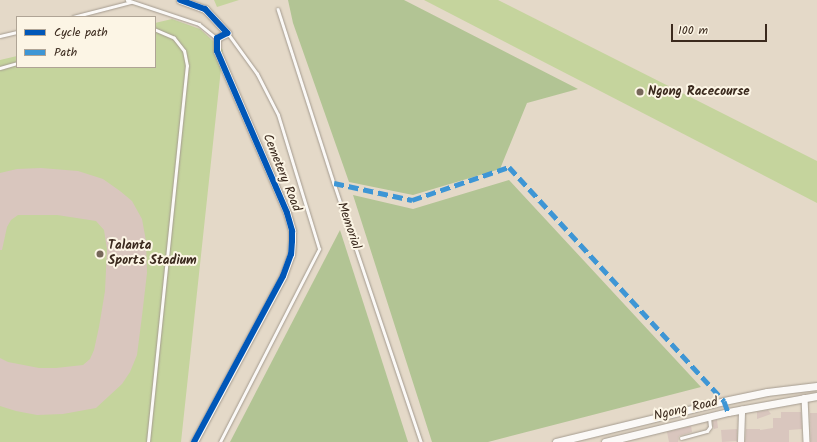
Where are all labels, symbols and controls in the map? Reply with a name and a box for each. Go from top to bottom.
legend [16,16,156,68]
scale bar [673,16,769,42]
text: 100 m [678,21,708,40]
text: Cycle path [54,23,108,42]
text: Path [54,43,77,62]
place label: Ngong Racecourse [648,84,750,100]
marker: Ngong Racecourse [635,87,645,97]
street label: Cemetery Road [258,132,304,214]
street label: Memorial [333,200,363,252]
place label: Talanta Sports Stadium [108,239,197,270]
marker: Talanta Sports Stadium [95,249,105,259]
street label: Ngong Road [652,395,720,425]

